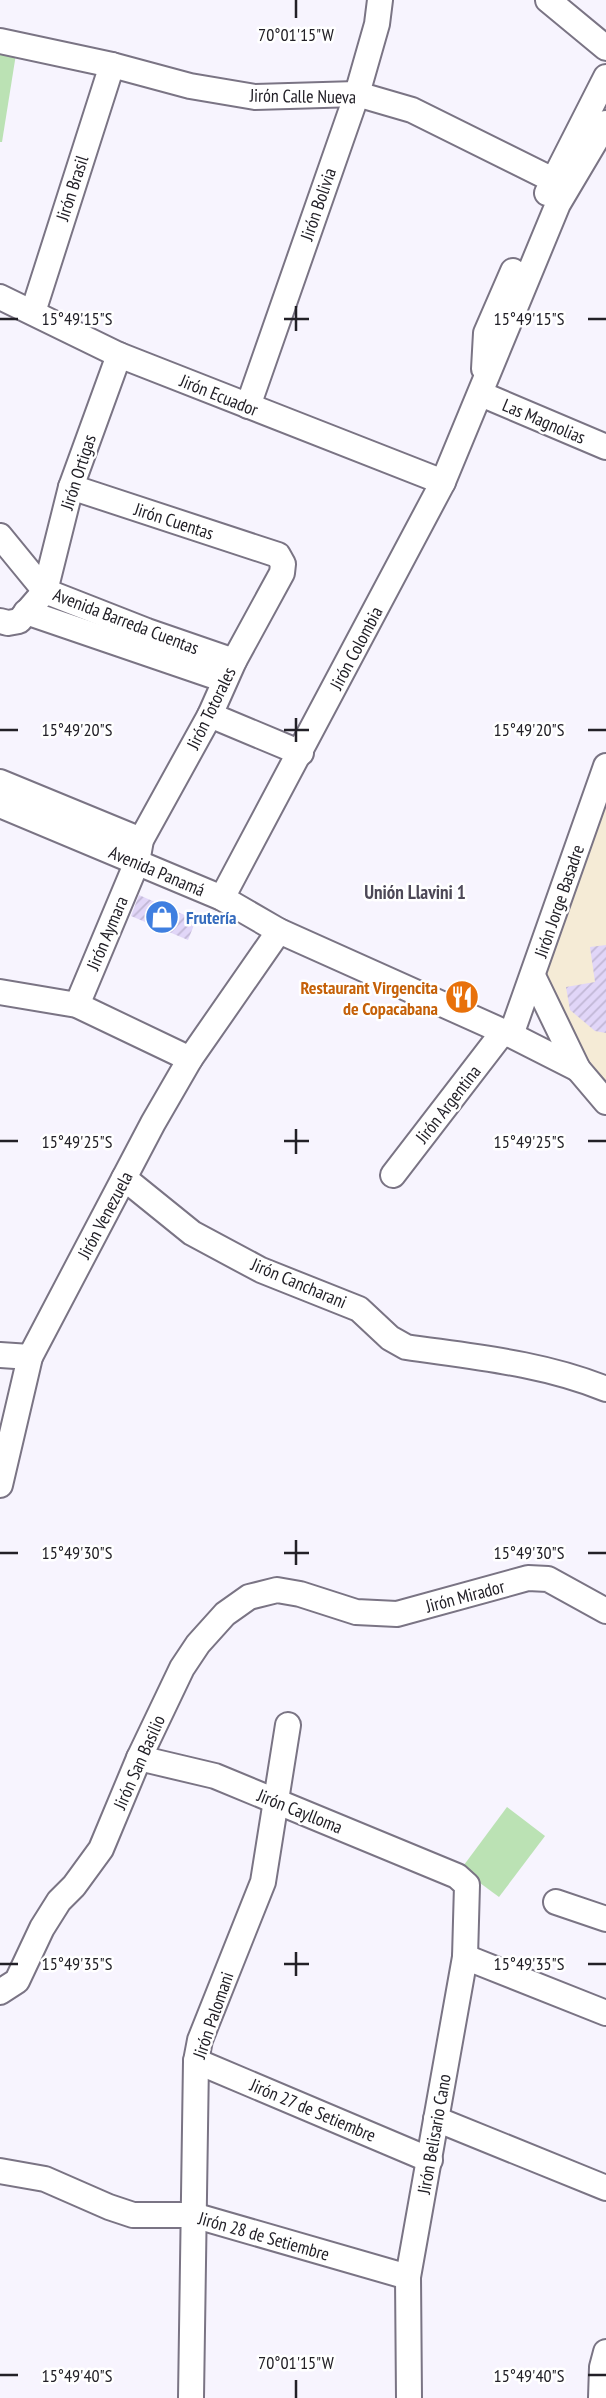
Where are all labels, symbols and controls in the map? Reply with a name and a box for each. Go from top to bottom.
text: 70°01'15"W [258,23,334,46]
street label: Jirón Calle Nueva [249,84,356,108]
street label: Jirón Brasil [50,152,94,225]
street label: Jirón Bolivia [295,165,341,244]
text: 15°49'15"S [42,307,113,330]
text: 15°49'15"S [494,307,565,330]
street label: Jirón Ecuador [176,369,262,421]
street label: Las Magnolias [499,393,589,449]
street label: Jirón Ortigas [55,431,101,514]
street label: Jirón Cuentas [130,497,217,545]
street label: Avenida Barreda Cuentas [50,583,202,659]
street label: Jirón Colombia [324,603,387,694]
street label: Jirón Totorales [181,663,241,754]
text: 15°49'20"S [42,718,113,741]
text: 15°49'20"S [494,718,565,741]
street label: Avenida Panamá [106,841,208,901]
street label: Jirón Jorge Basadre [529,842,589,961]
district label: Unión Llavini 1 [364,880,466,904]
street label: Jirón Aymara [81,893,133,974]
shop icon: Frutería [143,898,181,936]
place label: Frutería [186,906,237,929]
place label: Restaurant Virgencita de Copacabana [301,976,438,1020]
restaurant icon: Restaurant Virgencita de Copacabana [443,978,481,1016]
street label: Jirón Argentina [410,1060,486,1148]
text: 15°49'25"S [42,1130,113,1153]
text: 15°49'25"S [494,1130,565,1153]
street label: Jirón Venezuela [72,1167,138,1263]
street label: Jirón Cancharani [247,1252,350,1313]
text: 15°49'30"S [42,1541,113,1564]
text: 15°49'30"S [494,1541,565,1564]
street label: Jirón Mirador [422,1574,507,1618]
street label: Jirón San Basilio [108,1711,170,1814]
street label: Jirón Caylloma [253,1783,346,1838]
text: 15°49'35"S [42,1952,113,1975]
text: 15°49'35"S [494,1952,565,1975]
street label: Jirón Palomani [187,1969,239,2062]
street label: Jirón Belisario Cano [412,2072,456,2197]
street label: Jirón 27 de Setiembre [246,2073,379,2147]
street label: Jirón 28 de Setiembre [195,2206,332,2266]
text: 70°01'15"W [258,2351,334,2374]
text: 15°49'40"S [42,2364,113,2387]
text: 15°49'40"S [494,2364,565,2387]

